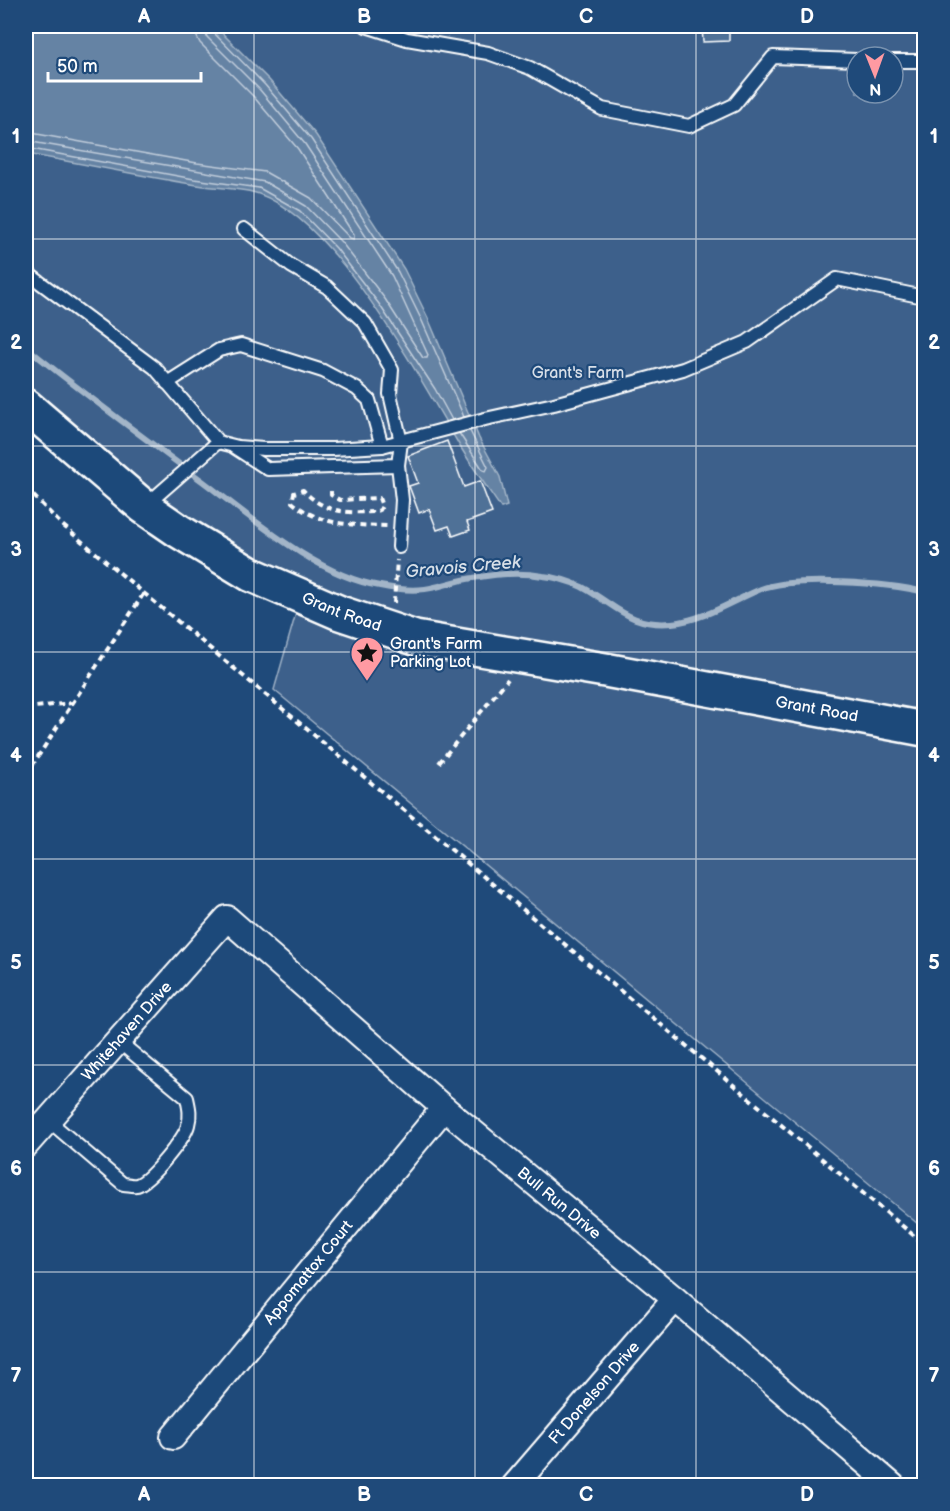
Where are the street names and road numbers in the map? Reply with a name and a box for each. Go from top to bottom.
street label: Grant Road [299,588,384,636]
street label: Grant Road [774,692,860,726]
street label: Whitehaven Drive [78,977,176,1085]
street label: Bull Run Drive [513,1163,605,1244]
street label: Appomattox Court [260,1216,357,1329]
street label: Ft Donelson Drive [545,1337,644,1448]

